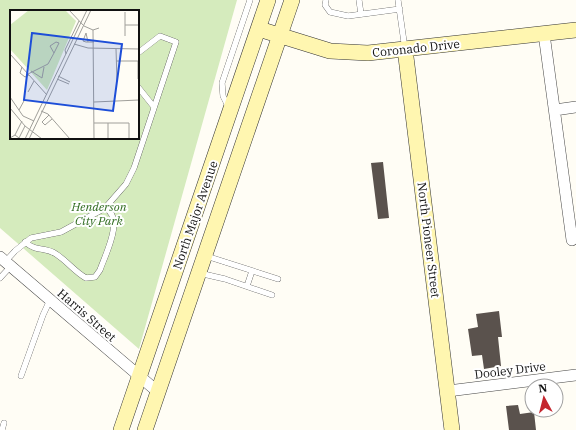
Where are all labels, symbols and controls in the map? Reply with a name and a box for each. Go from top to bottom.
inset map [10,10,139,139]
street label: Coronado Drive [372,36,460,60]
street label: North Major Avenue [169,159,221,271]
street label: North Pioneer Street [414,181,444,299]
park label: Henderson City Park [70,199,127,228]
street label: Harris Street [55,285,119,345]
street label: Dooley Drive [474,358,546,382]
north arrow [524,378,564,418]
text: N [538,381,548,396]

